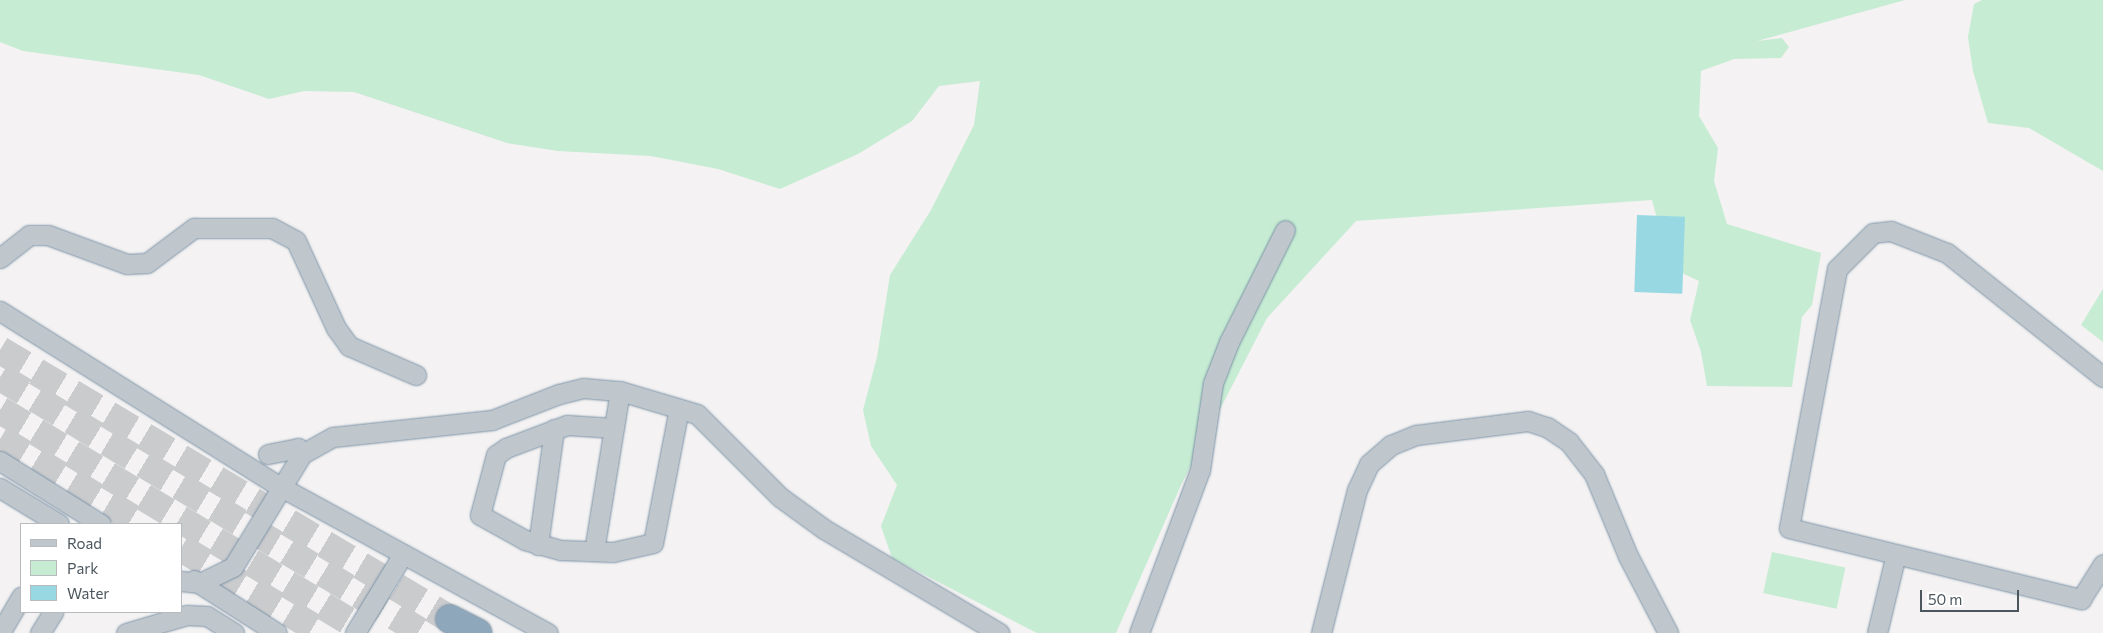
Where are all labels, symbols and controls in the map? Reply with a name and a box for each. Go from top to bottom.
legend [20,523,182,613]
text: Road [67,534,102,552]
text: Park [67,559,98,577]
scale bar [1923,580,2022,612]
text: Water [67,584,109,602]
text: 50 m [1928,590,1962,608]

